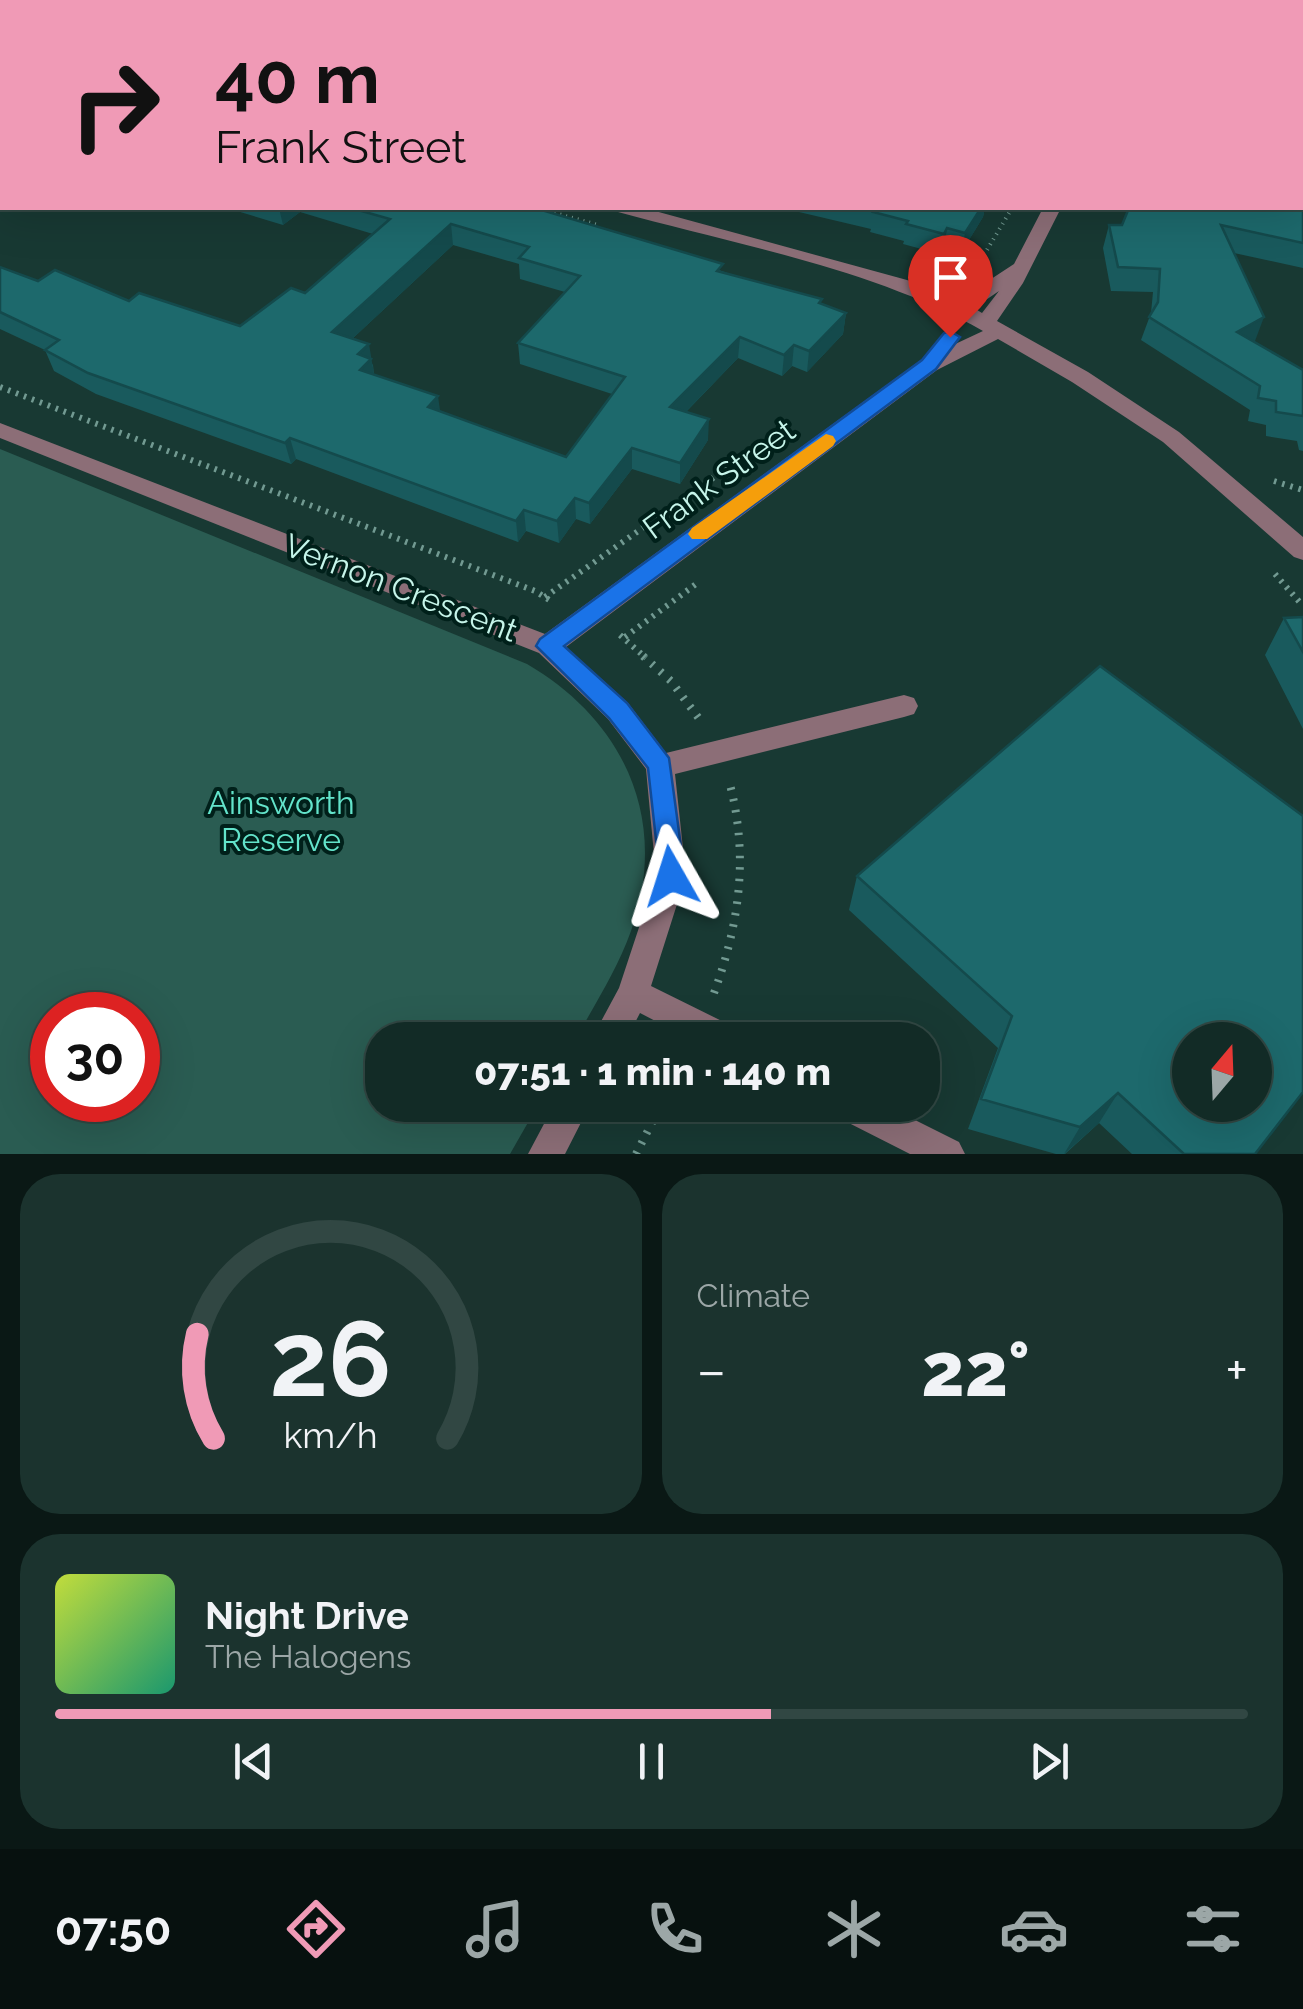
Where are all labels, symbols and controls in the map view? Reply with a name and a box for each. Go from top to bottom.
text: 40 m [215,37,380,119]
icon: right [50,40,180,170]
text: Frank Street [215,121,466,174]
pin [908,235,993,338]
icon: arrive [923,250,978,305]
street label: Frank Street [636,411,802,546]
street label: Vernon Crescent [280,526,523,649]
park label: Ainsworth Reserve [207,784,355,858]
position arrow [619,824,723,928]
speed limit sign: 30 [30,992,160,1122]
north arrow [1172,1022,1272,1122]
map controls [1172,1022,1272,1122]
text: 07:51 · 1 min · 140 m [474,1049,831,1094]
text: Climate [697,1277,810,1314]
text: 26 [270,1298,392,1420]
text: 22° [921,1325,1030,1414]
text: − [697,1338,726,1403]
text: + [1225,1338,1248,1403]
text: km/h [284,1414,378,1456]
text: Night Drive [205,1593,409,1638]
text: The Halogens [205,1638,411,1675]
icon: previous [226,1734,281,1789]
icon: pause [624,1734,679,1789]
icon: next [1022,1734,1077,1789]
icon: directions [281,1894,351,1964]
icon: music [460,1894,530,1964]
icon: phone [640,1894,710,1964]
icon: climate [819,1894,889,1964]
icon: car [999,1894,1069,1964]
icon: filters [1178,1894,1248,1964]
text: 07:50 [55,1903,171,1956]

